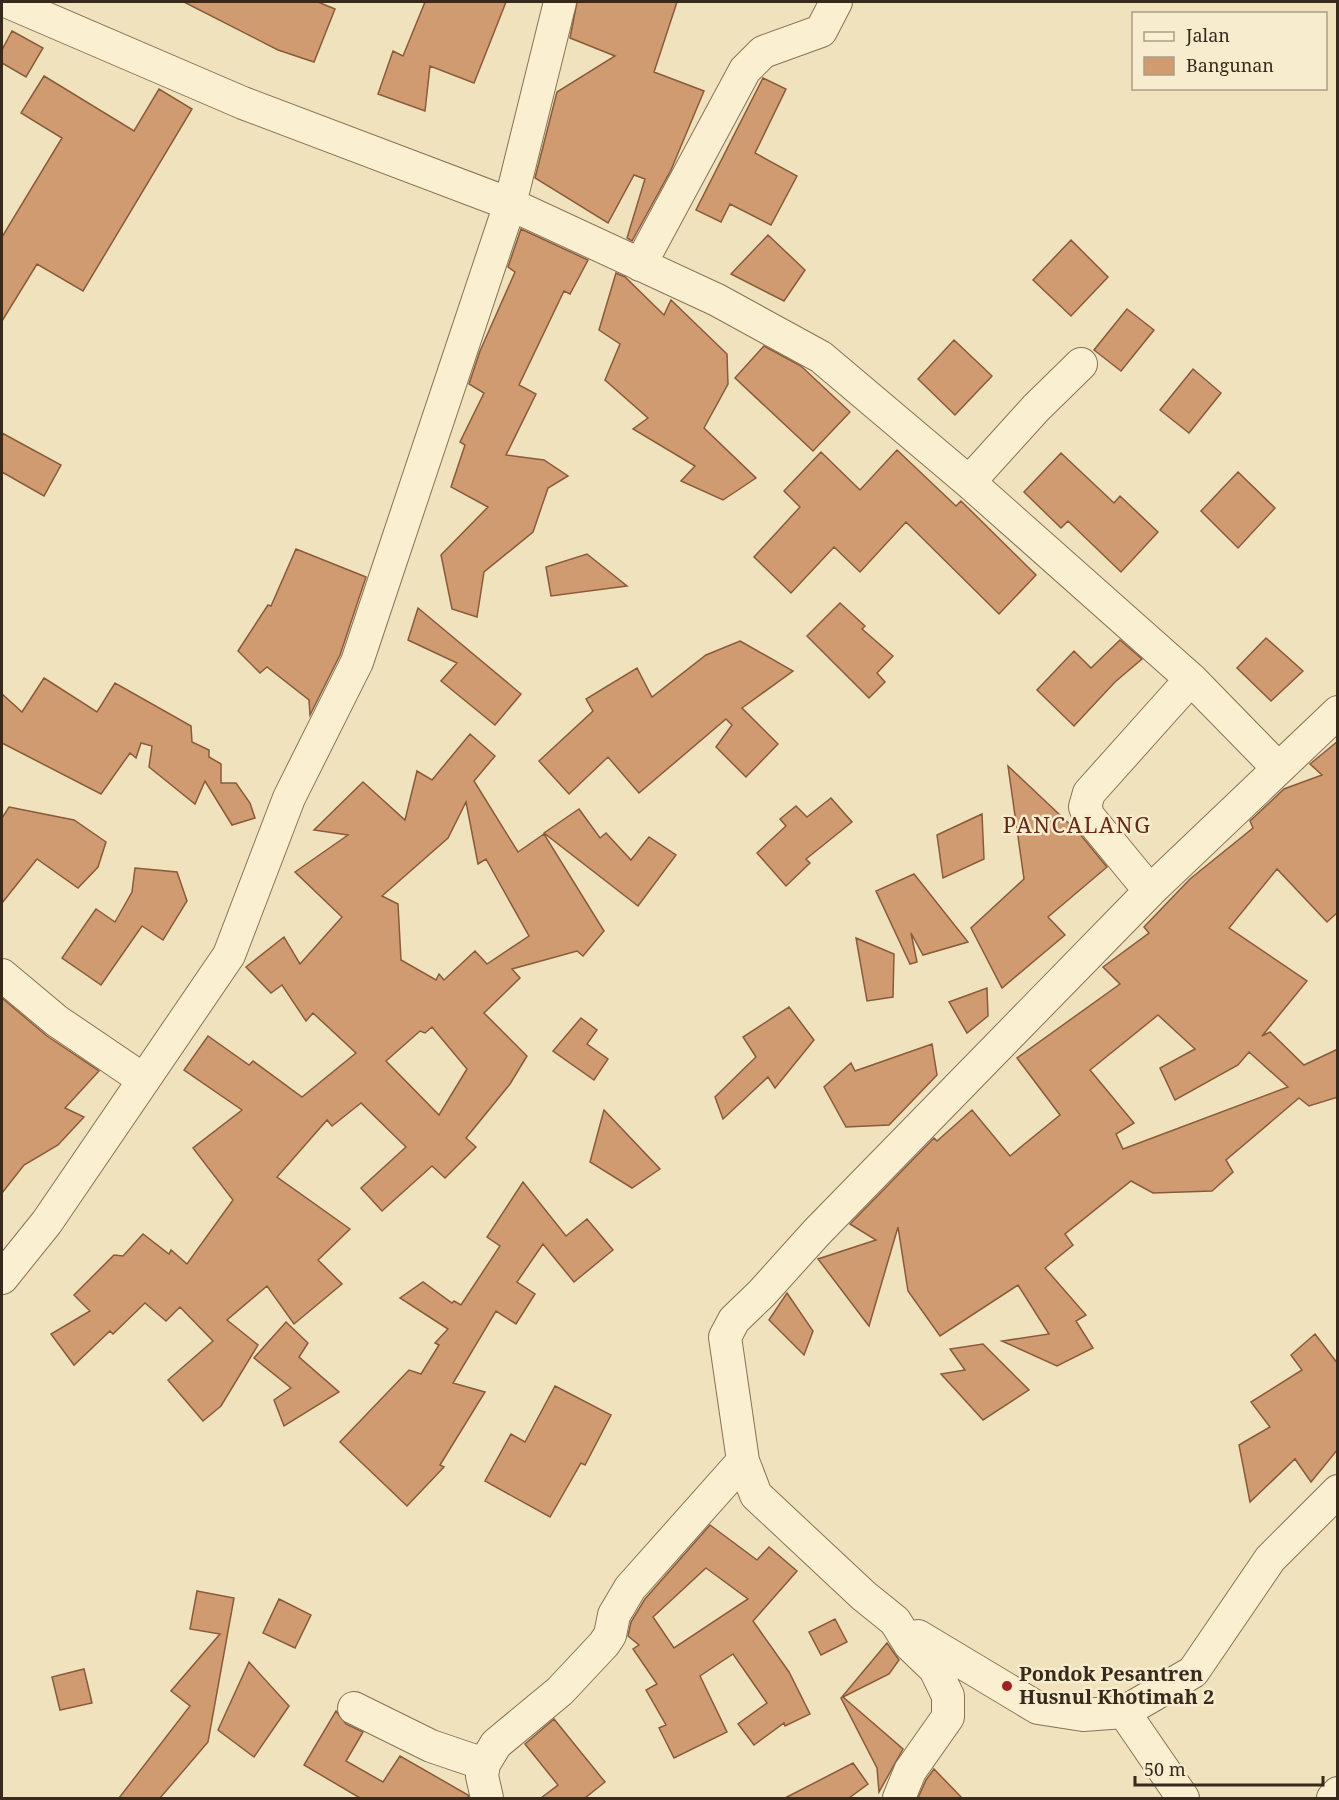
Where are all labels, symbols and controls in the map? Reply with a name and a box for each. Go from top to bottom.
legend [1132,12,1327,90]
text: Jalan [1185,23,1230,47]
text: Bangunan [1186,53,1274,77]
district label: PANCALANG [1003,809,1151,839]
place label: Pondok Pesantren Husnul Khotimah 2 [1019,1660,1214,1710]
marker: Pondok Pesantren Husnul Khotimah 2 [1000,1679,1014,1693]
scale bar [1135,1749,1322,1787]
text: 50 m [1144,1757,1186,1781]

